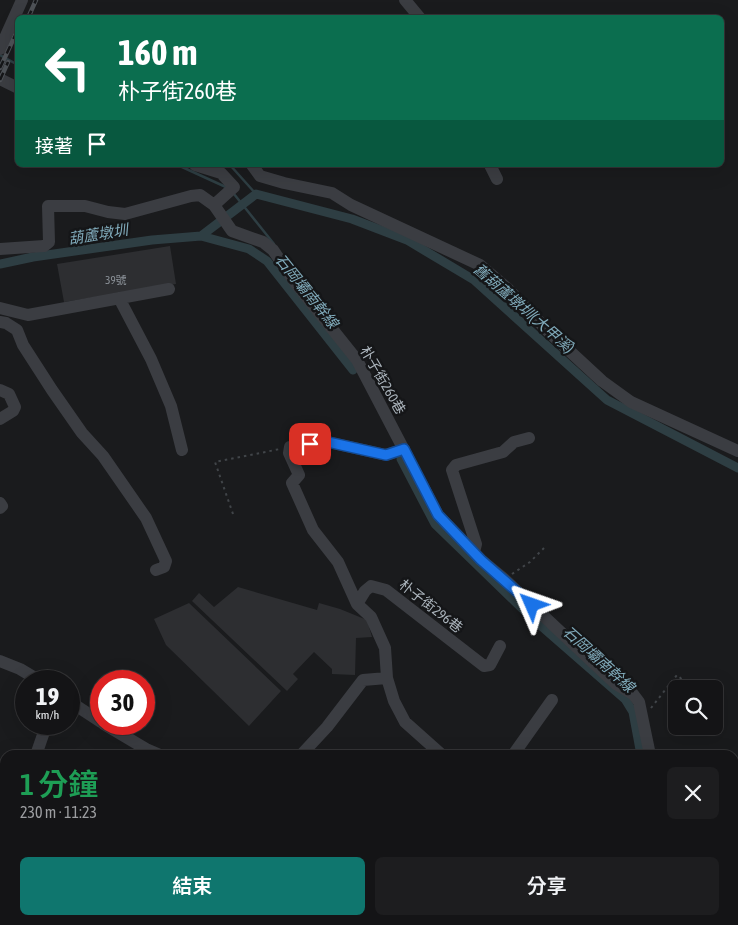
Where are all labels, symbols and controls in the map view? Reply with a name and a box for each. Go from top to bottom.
text: 160 m [118,32,197,72]
icon: left [35,35,100,100]
text: 朴子街260巷 [118,78,237,104]
icon: arrive [83,130,111,158]
text: 接著 [35,135,73,157]
water label: 葫蘆墩圳 [67,221,131,247]
water label: 石岡壩南幹線 [272,251,343,333]
water label: 舊葫蘆墩圳(大甲溪) [470,260,578,356]
house number: 39號 [105,274,127,286]
street label: 朴子街260巷 [357,343,409,417]
pin [289,423,331,465]
icon: arrive [296,430,324,458]
street label: 朴子街296巷 [396,576,466,636]
position arrow [505,578,557,630]
water label: 石岡壩南幹線 [560,623,640,697]
speed limit sign: 30 [90,670,155,735]
map controls [668,680,723,735]
button: search [668,680,723,735]
text: 19 [36,682,59,710]
text: km/h [36,708,59,722]
text: 1 分鐘 [20,767,98,801]
button: close [667,767,719,819]
text: 230 m · 11:23 [20,803,97,821]
button: 結束 [20,857,365,915]
button: 分享 [375,857,719,915]

